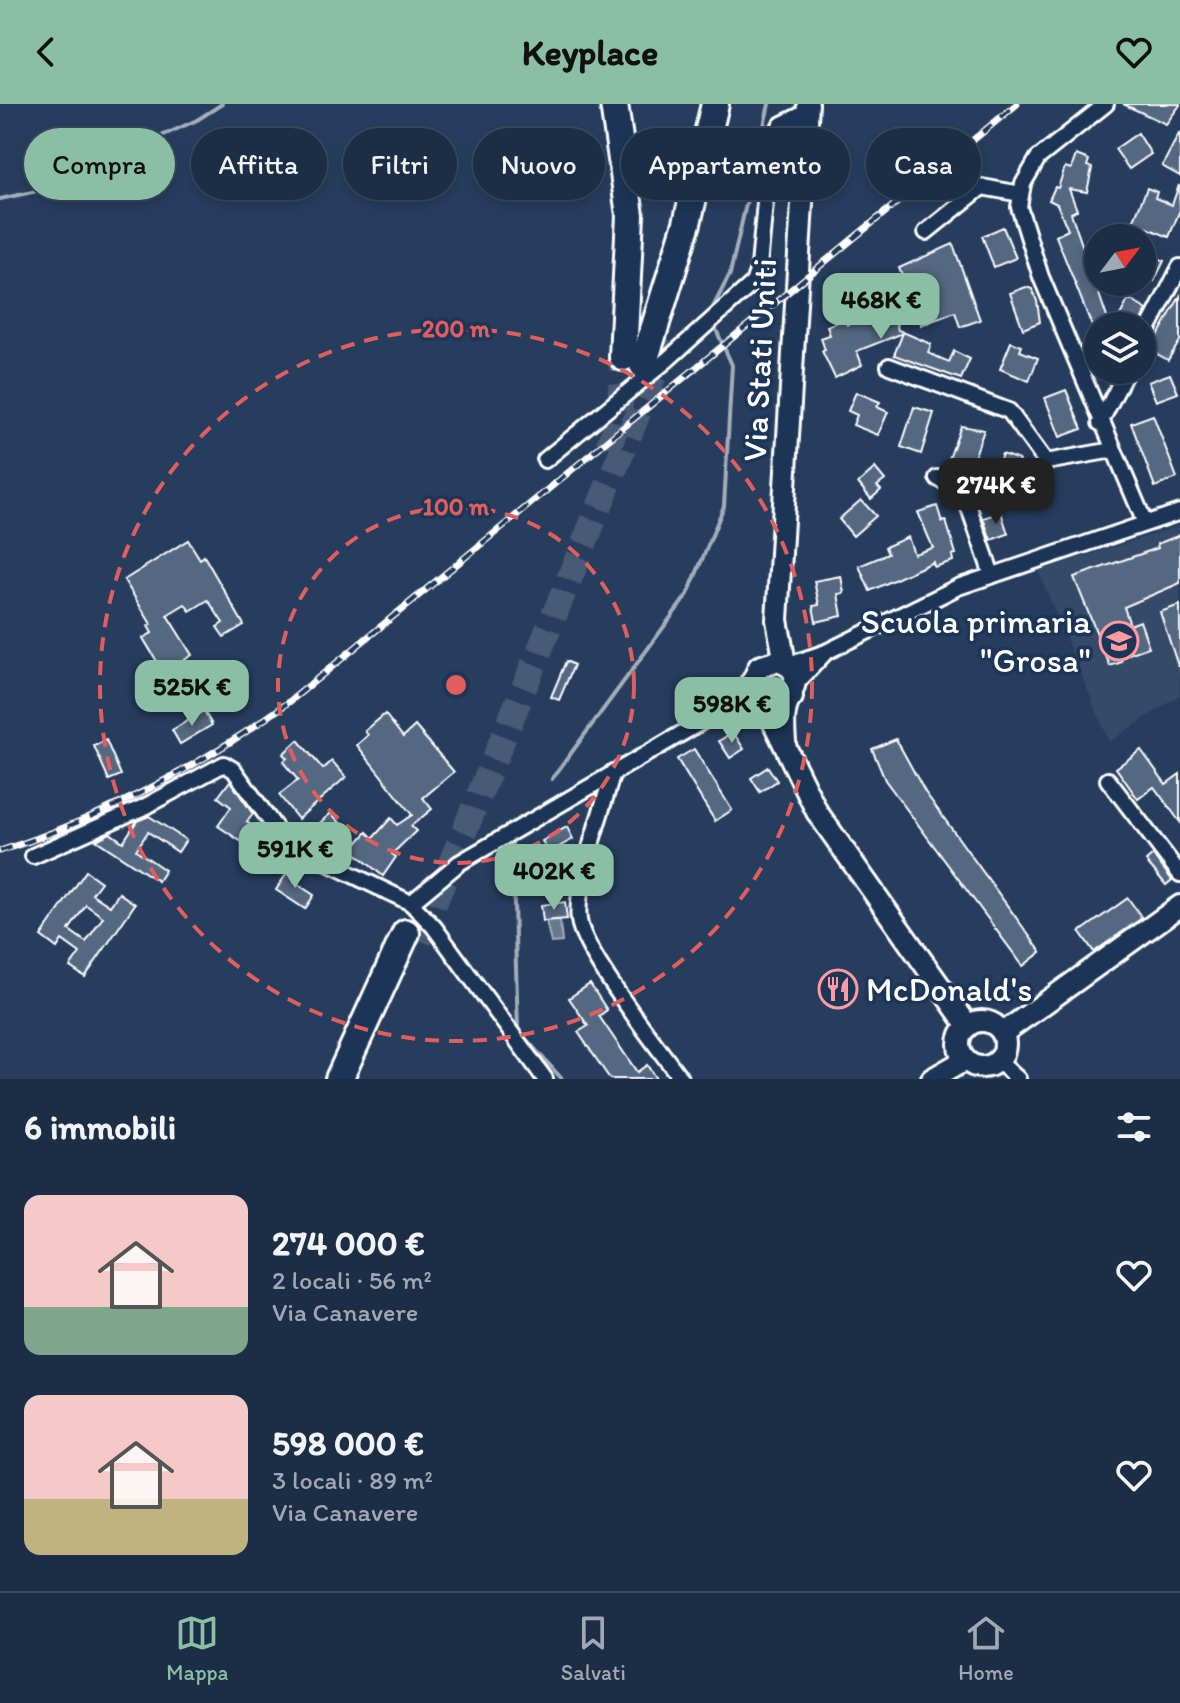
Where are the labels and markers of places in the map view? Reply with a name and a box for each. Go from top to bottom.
pin: 468K € [816,273,946,341]
pin: 274K € [931,458,1061,526]
place label: Scuola primaria "Grosa" [861,601,1091,681]
school or university icon: Scuola primaria "Grosa" [1098,620,1140,662]
pin: 525K € [127,660,257,728]
centre of rings [442,671,470,699]
pin: 598K € [667,677,797,745]
pin: 591K € [230,822,360,890]
pin: 402K € [489,844,619,912]
restaurant icon: McDonald's [817,968,859,1010]
place label: McDonald's [866,969,1032,1010]

